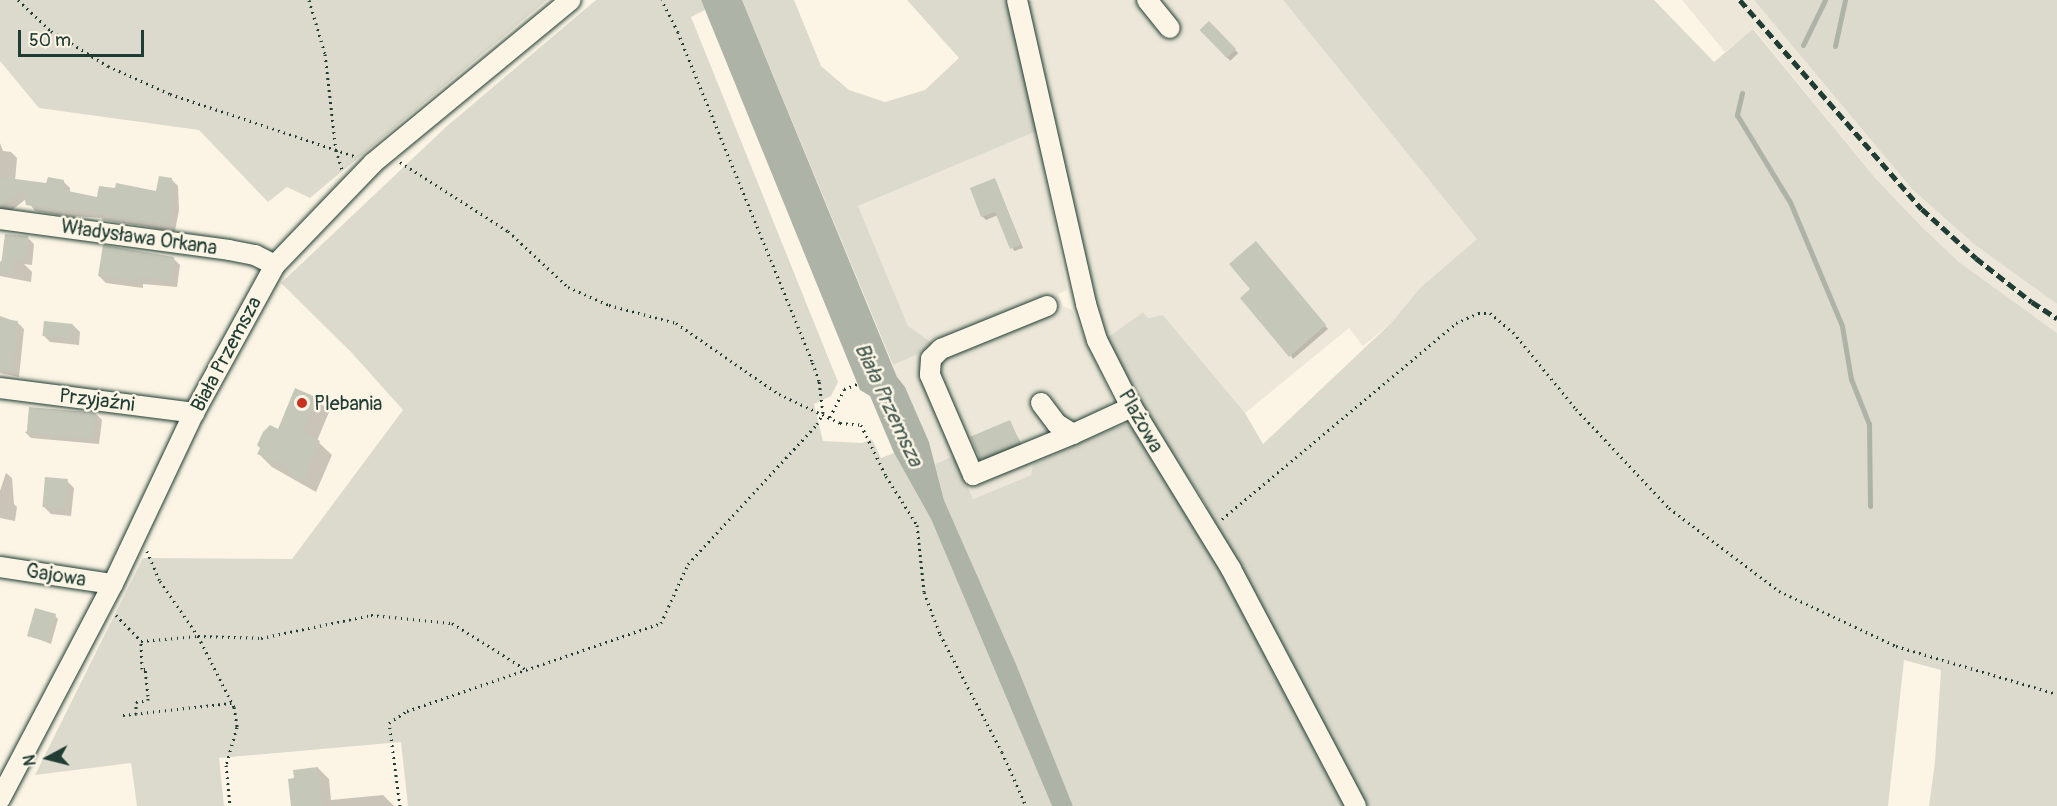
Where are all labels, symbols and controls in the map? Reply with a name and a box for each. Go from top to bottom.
scale bar [21,18,147,56]
text: 50 m [29,29,71,52]
street label: Władysława Orkana [59,214,219,260]
street label: Biała Przemsza [186,292,266,416]
water label: Biała Przemsza [848,339,928,471]
street label: Przyjaźni [58,383,136,417]
street label: Plażowa [1113,385,1169,457]
place label: Plebania [314,391,382,415]
marker: Plebania [295,396,309,410]
street label: Gajowa [24,558,88,592]
north arrow [18,728,78,788]
text: N [20,754,41,767]

